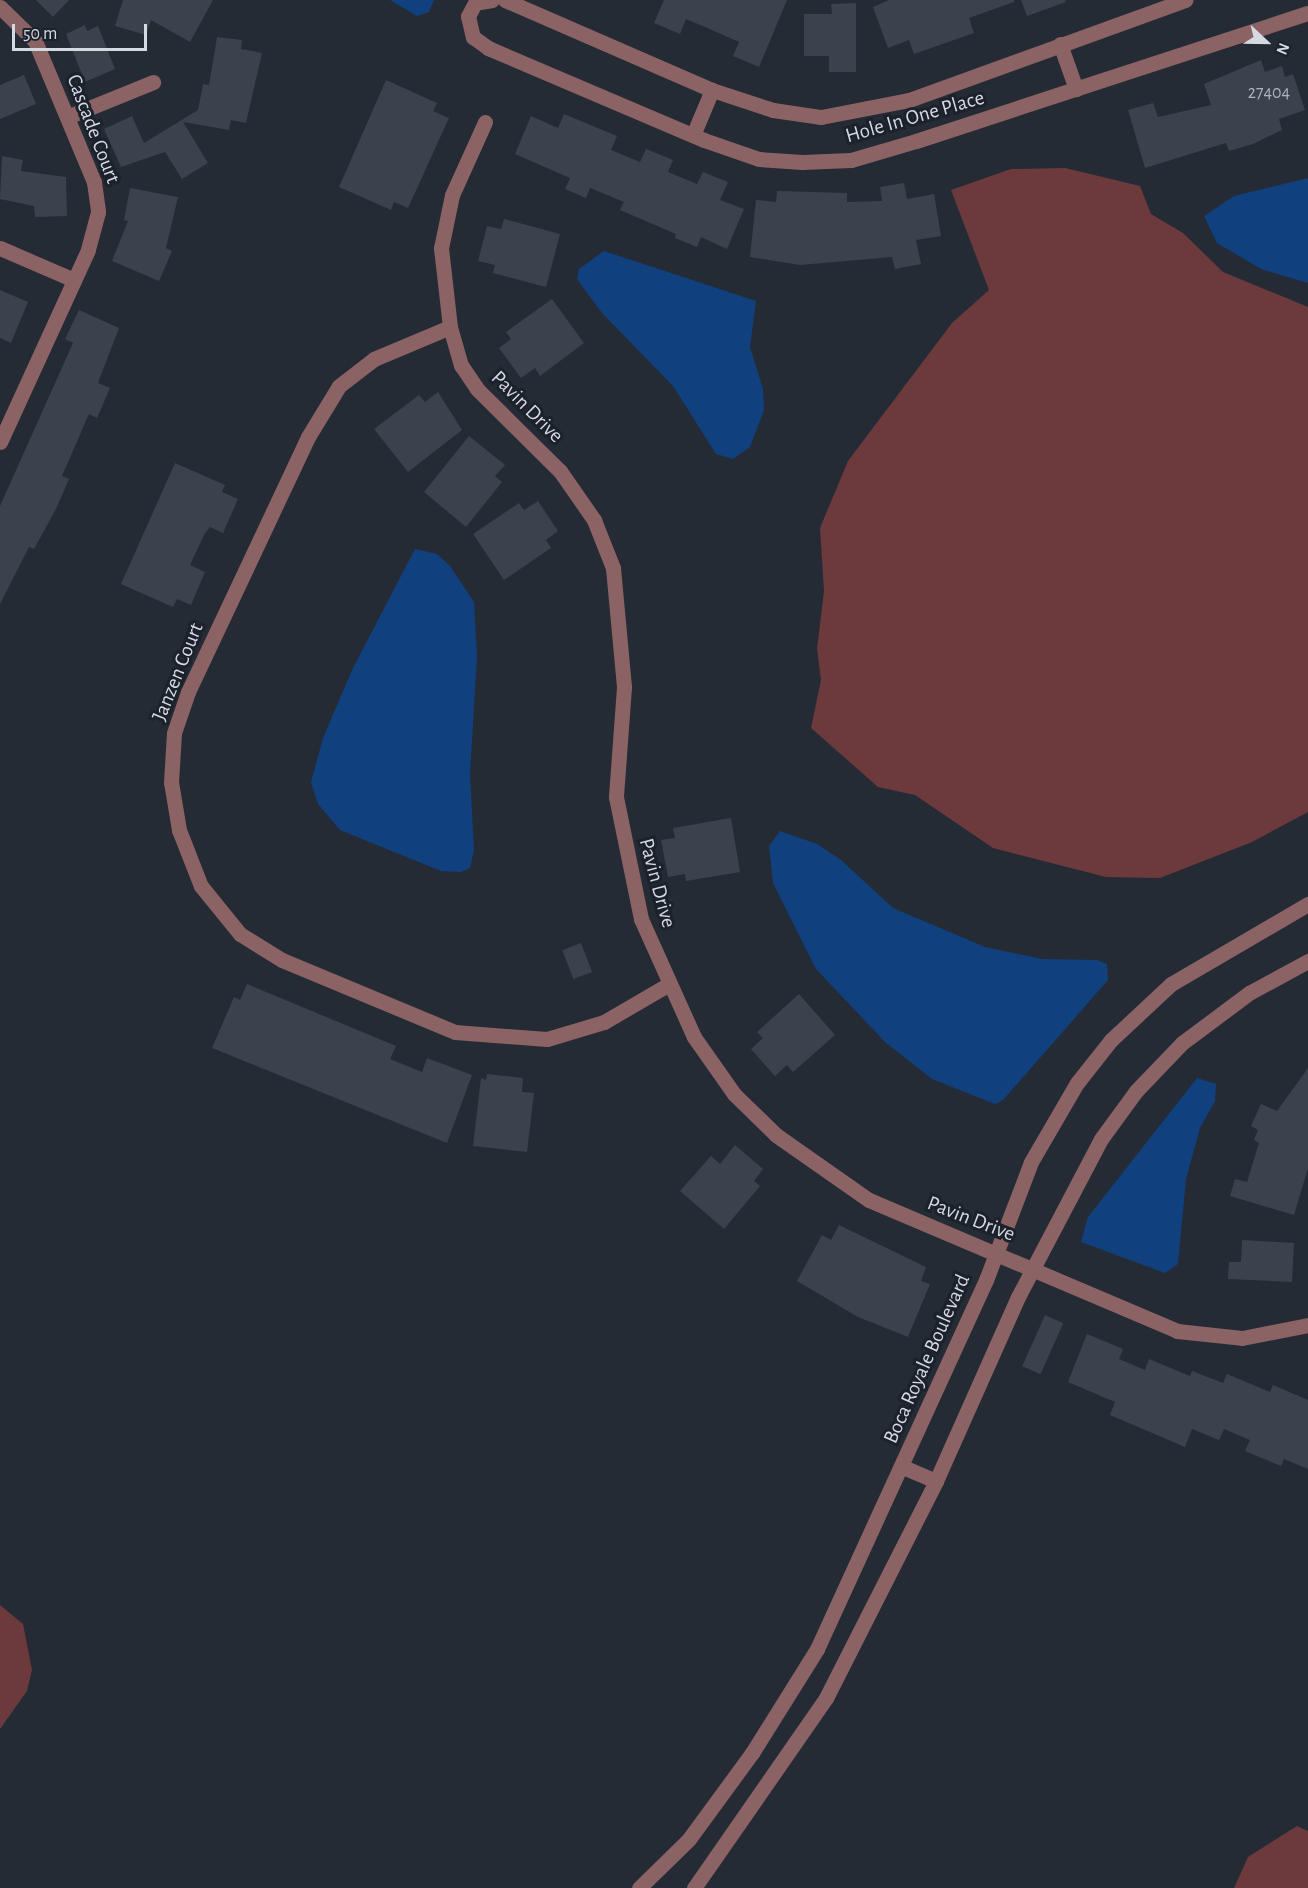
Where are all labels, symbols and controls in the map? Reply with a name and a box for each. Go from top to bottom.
scale bar [15,12,150,50]
north arrow [1236,12,1296,72]
text: 50 m [23,25,57,43]
text: N [1273,41,1292,57]
street label: Cascade Court [61,71,125,187]
house number: 27404 [1248,82,1290,104]
street label: Hole In One Place [843,85,987,149]
street label: Pavin Drive [486,366,568,448]
street label: Janzen Court [147,619,209,725]
street label: Pavin Drive [633,835,681,931]
street label: Pavin Drive [924,1191,1018,1247]
street label: Boca Royale Boulevard [878,1270,976,1448]

